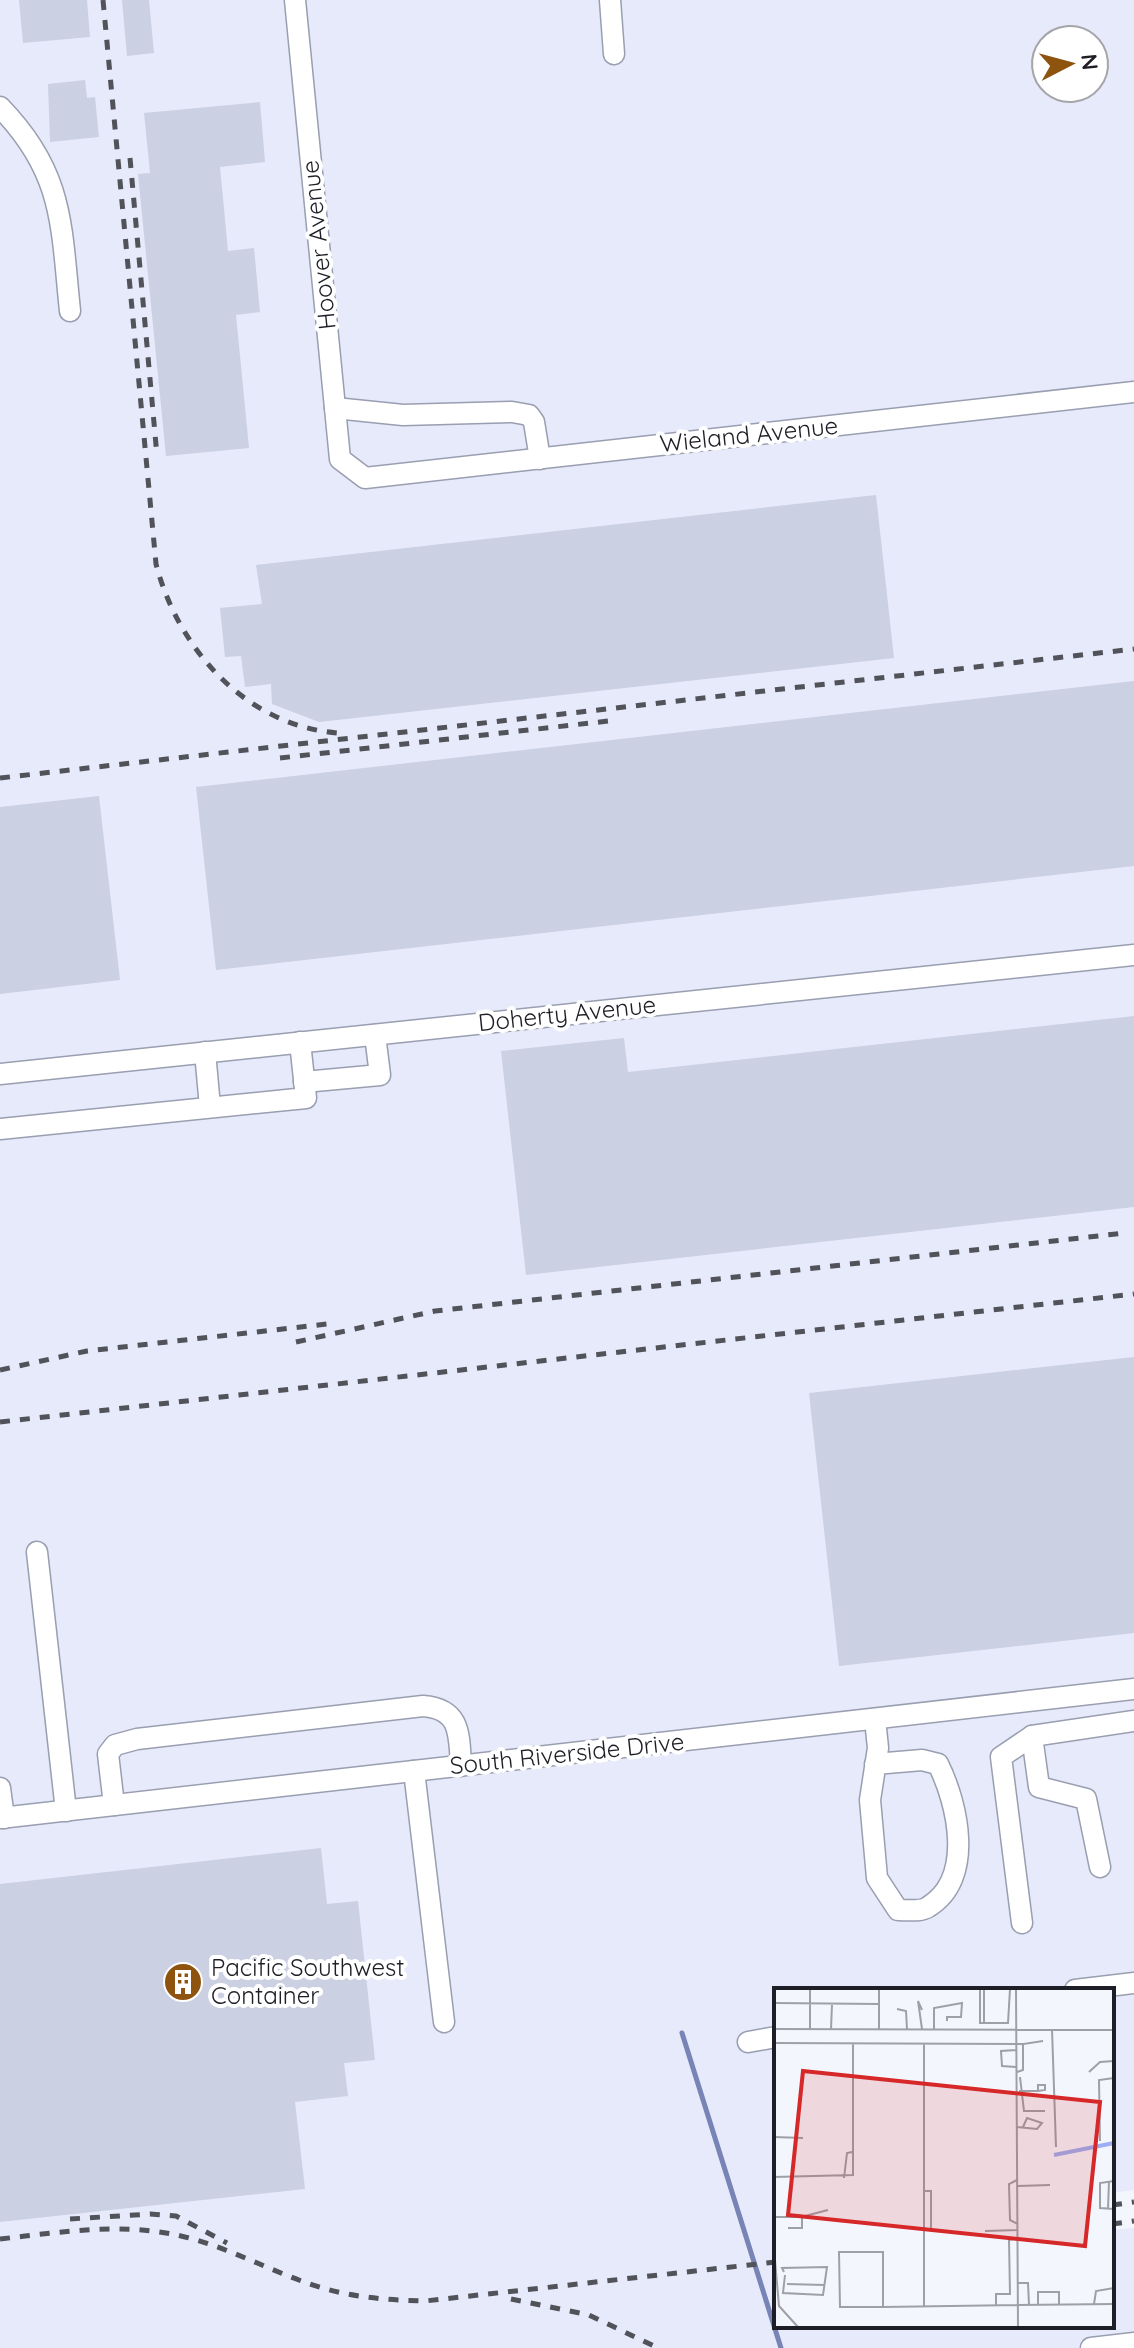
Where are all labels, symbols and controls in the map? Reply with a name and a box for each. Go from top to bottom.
north arrow [1030,24,1110,104]
text: N [1075,52,1105,71]
street label: Hoover Avenue [294,159,342,331]
street label: Wieland Avenue [658,410,839,458]
street label: Doherty Avenue [476,989,657,1037]
street label: South Riverside Drive [448,1726,686,1780]
place label: Pacific Southwest Container [211,1952,404,2010]
building icon: Pacific Southwest Container [162,1961,204,2003]
inset map [774,1988,1114,2328]

